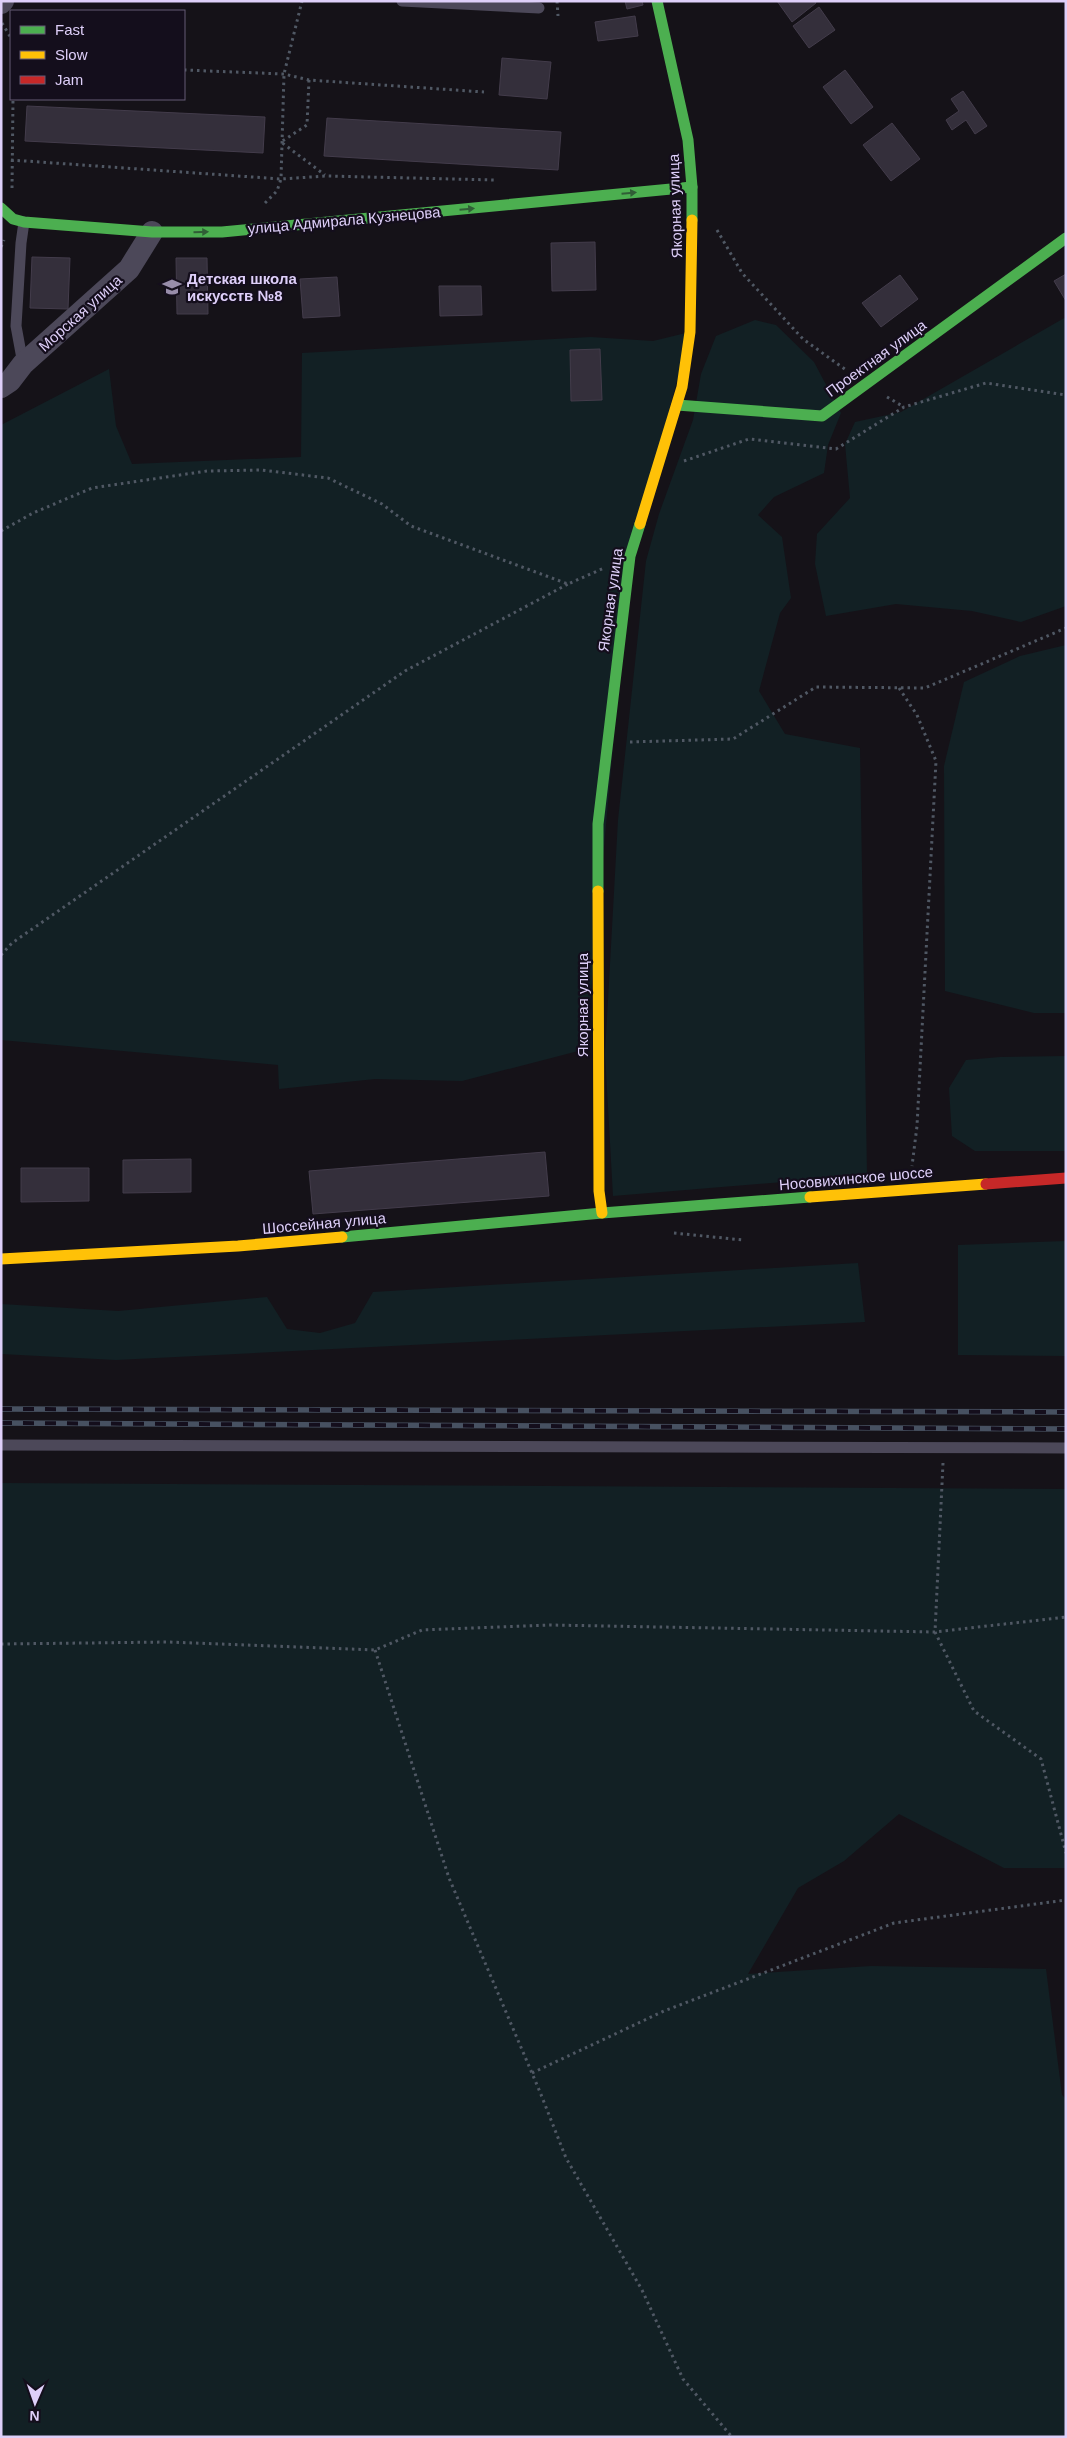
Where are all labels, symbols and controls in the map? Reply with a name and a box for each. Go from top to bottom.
legend [10,10,185,100]
text: Fast [55,21,85,38]
text: Slow [55,46,88,63]
text: Jam [55,71,83,88]
street label: Якорная улица [665,153,685,258]
one-way arrow [621,189,637,197]
street label: улица Адмирала Кузнецова [247,203,442,237]
one-way arrow [459,204,475,212]
one-way arrow [193,228,209,236]
place label: Детская школа искусств №8 [187,270,297,304]
street label: Морская улица [35,271,125,355]
school or university icon: Детская школа искусств №8 [161,276,183,298]
street label: Проектная улица [823,316,930,400]
street label: Якорная улица [594,546,626,653]
street label: Якорная улица [574,952,591,1057]
street label: Носовихинское шоссе [778,1163,934,1193]
street label: Шоссейная улица [262,1209,387,1237]
north arrow [10,2378,60,2428]
text: N [29,2408,40,2424]

